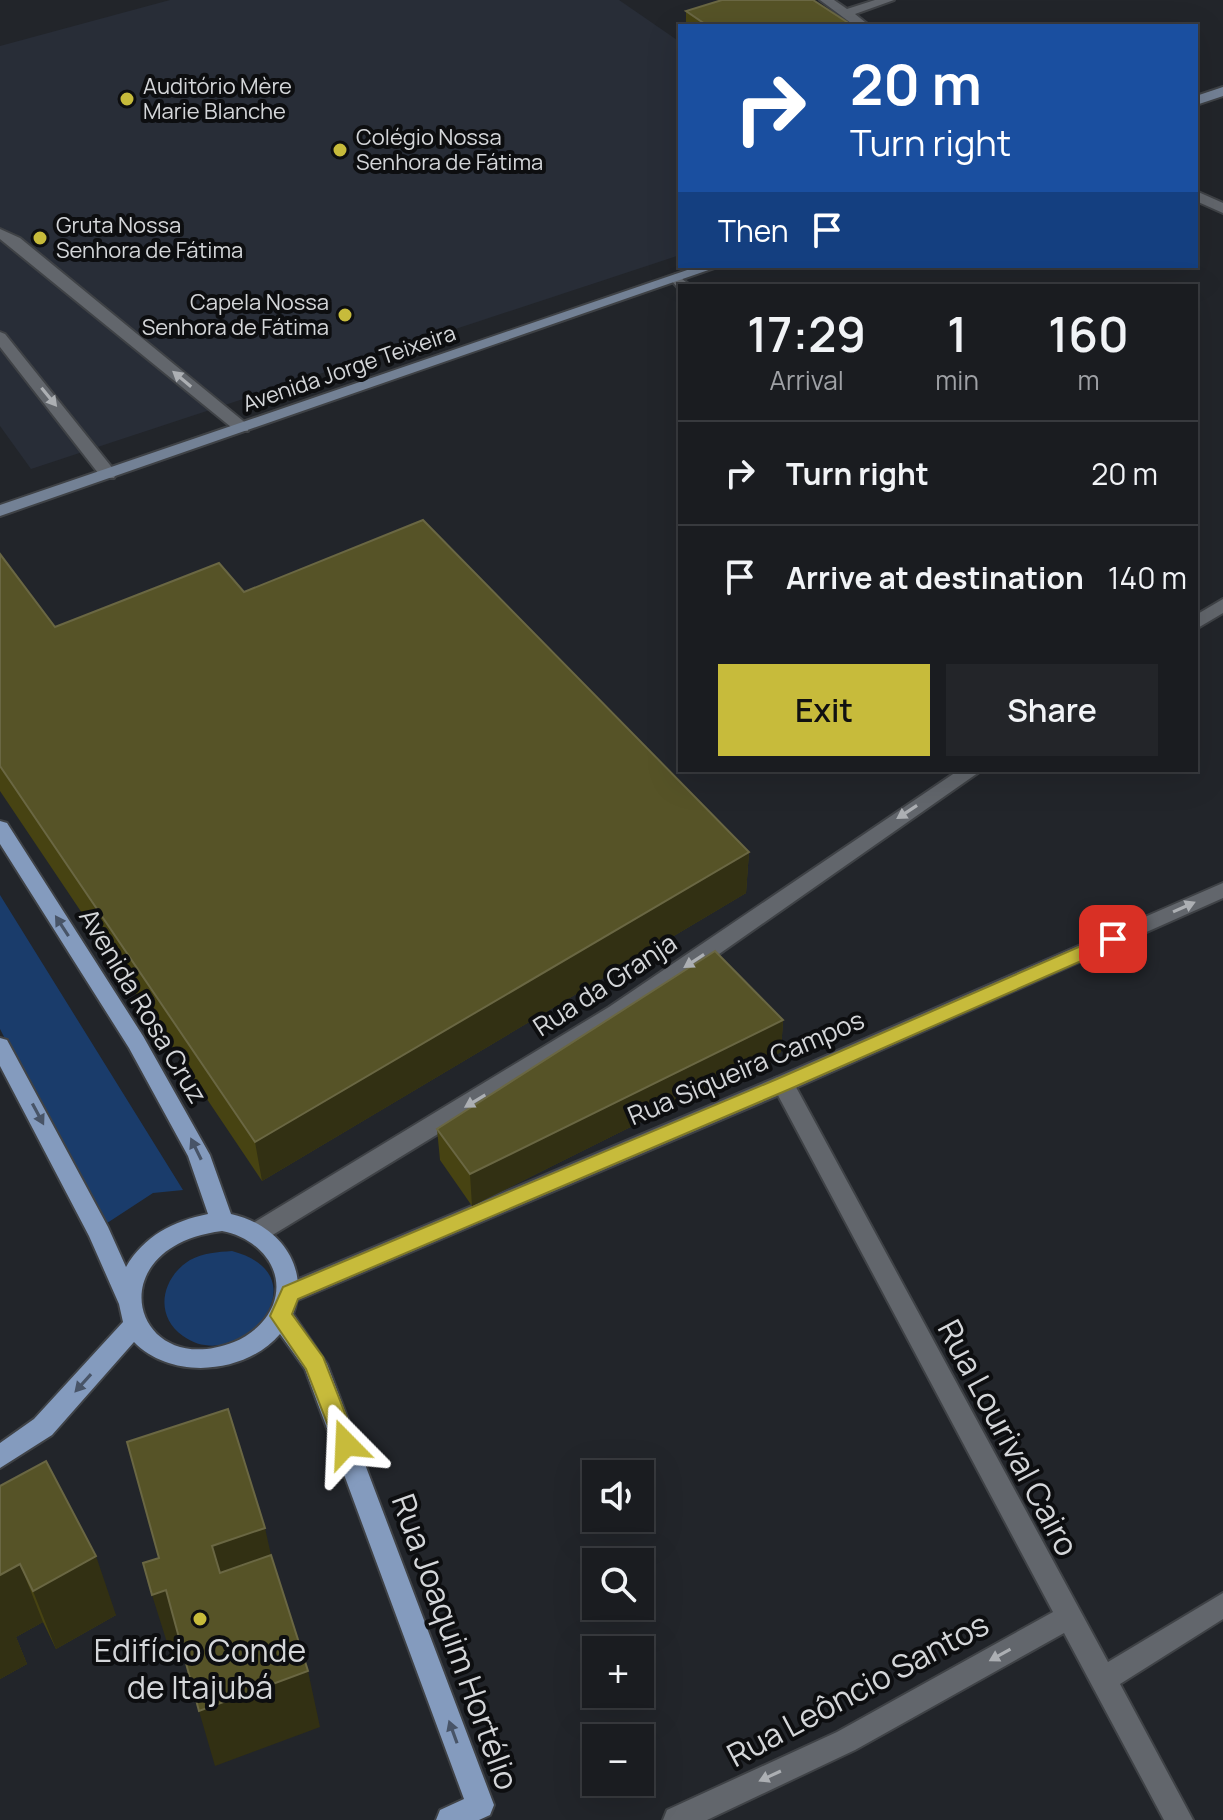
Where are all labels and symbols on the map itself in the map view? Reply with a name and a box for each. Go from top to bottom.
place label: Auditório Mère Marie Blanche [143,71,292,126]
marker: Auditório Mère Marie Blanche [118,90,136,108]
place label: Colégio Nossa Senhora de Fátima [356,122,543,177]
marker: Colégio Nossa Senhora de Fátima [331,141,349,159]
place label: Gruta Nossa Senhora de Fátima [56,210,243,265]
marker: Gruta Nossa Senhora de Fátima [31,229,49,247]
place label: Capela Nossa Senhora de Fátima [142,287,329,342]
marker: Capela Nossa Senhora de Fátima [336,306,354,324]
street label: Avenida Jorge Teixeira [239,317,459,419]
one-way arrow [172,371,192,388]
one-way arrow [40,387,57,407]
one-way arrow [896,805,918,819]
street label: Avenida Rosa Cruz [71,901,216,1110]
one-way arrow [1172,901,1196,914]
pin [1079,905,1147,973]
one-way arrow [56,915,70,937]
street label: Rua da Granja [526,924,683,1044]
one-way arrow [683,953,705,968]
street label: Rua Siqueira Campos [622,1001,869,1133]
one-way arrow [464,1094,486,1108]
one-way arrow [30,1103,44,1125]
one-way arrow [189,1138,202,1161]
street label: Rua Lourival Cairo [928,1312,1090,1563]
one-way arrow [74,1374,92,1393]
position arrow [304,1402,388,1486]
street label: Rua Joaquim Hortélio [382,1488,530,1796]
street label: Rua Leôncio Santos [719,1601,996,1777]
marker: Edifício Conde de Itajubá [191,1610,209,1628]
place label: Edifício Conde de Itajubá [94,1628,306,1709]
one-way arrow [988,1648,1011,1662]
one-way arrow [446,1719,459,1743]
one-way arrow [758,1770,781,1783]

